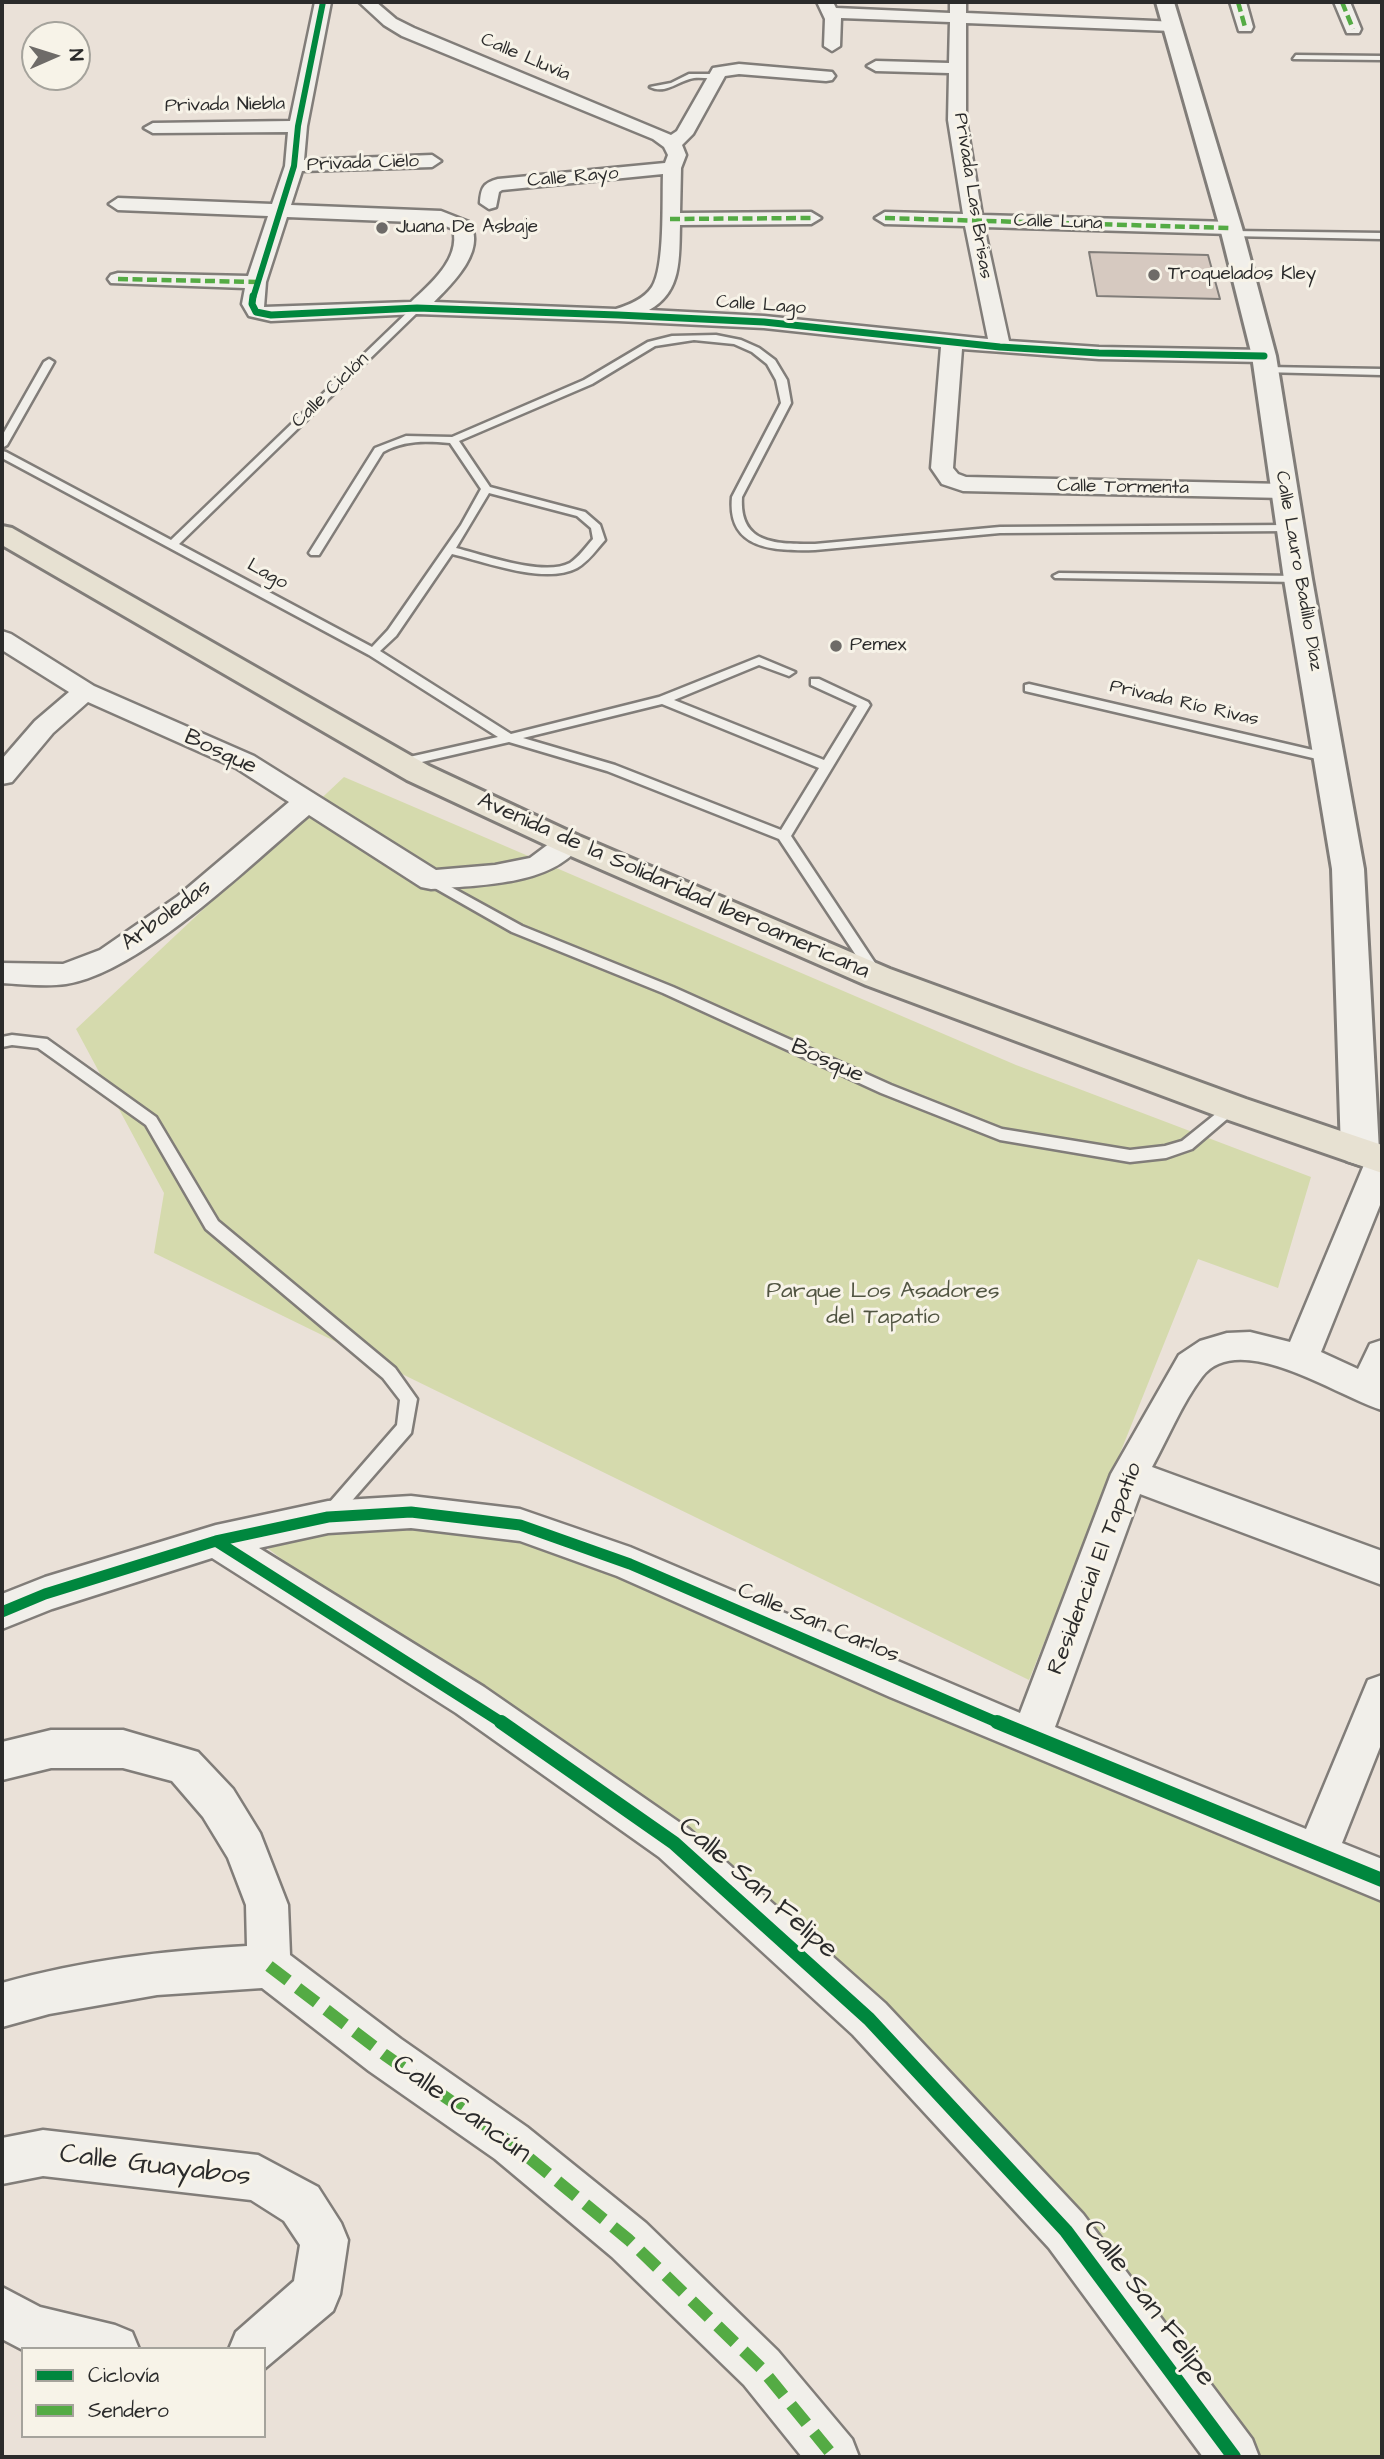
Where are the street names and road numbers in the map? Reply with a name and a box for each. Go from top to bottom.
street label: Calle Lluvia [477,29,573,87]
street label: Privada Niebla [165,94,285,118]
street label: Privada Las Brisas [948,111,996,281]
street label: Privada Cielo [306,151,420,177]
street label: Calle Rayo [527,163,619,193]
street label: Calle Luna [1013,210,1103,236]
street label: Calle Lago [715,291,807,321]
street label: Calle Ciclón [288,349,374,433]
street label: Calle Lauro Badillo Díaz [1269,469,1327,673]
street label: Calle Tormenta [1057,475,1189,501]
street label: Lago [243,555,291,595]
street label: Privada Río Rivas [1107,676,1261,732]
street label: Bosque [179,724,261,782]
street label: Avenida de la Solidaridad Iberoamericana [473,788,873,986]
street label: Arboledas [117,874,217,958]
street label: Bosque [786,1034,868,1090]
street label: Residencial El Tapatío [1043,1459,1149,1679]
street label: Calle San Carlos [733,1578,903,1670]
street label: Calle San Felipe [670,1811,844,1967]
street label: Calle Cancún [385,2048,537,2172]
street label: Calle Guayabos [58,2139,252,2195]
street label: Calle San Felipe [1074,2214,1222,2394]

